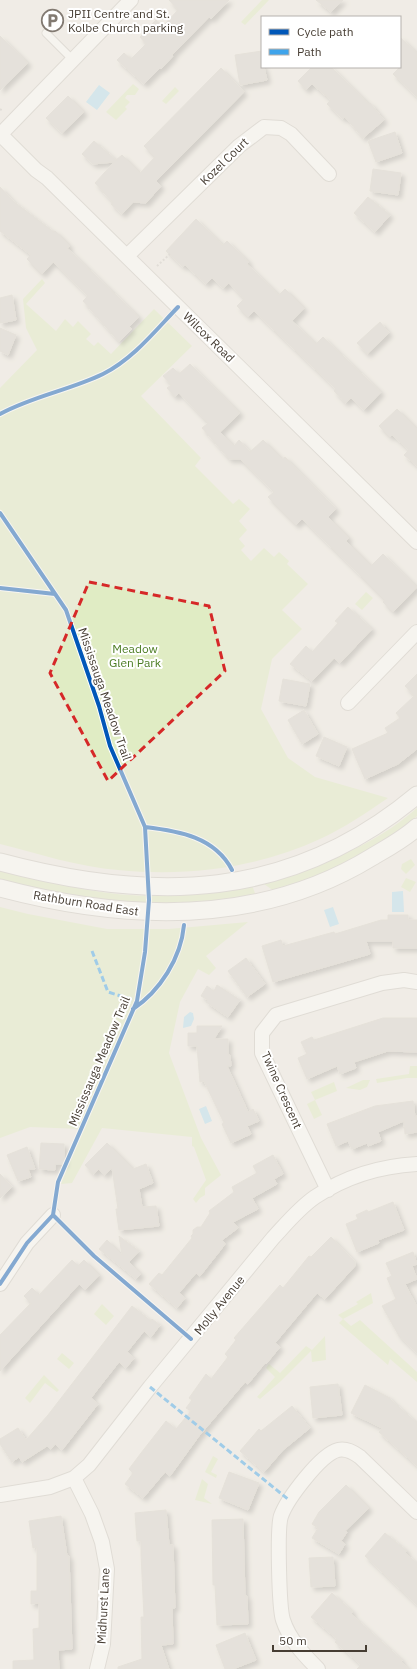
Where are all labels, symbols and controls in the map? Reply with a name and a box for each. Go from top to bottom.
place label: JPII Centre and St. Kolbe Church parking [68,6,184,35]
parking icon: JPII Centre and St. Kolbe Church parking [40,7,66,33]
legend [261,16,401,68]
text: Cycle path [297,24,354,39]
text: Path [297,44,322,59]
street label: Kozel Court [197,134,251,188]
street label: Wilcox Road [180,309,238,365]
street label: Mississauga Meadow Trail [75,626,135,762]
park label: Meadow Glen Park [109,641,162,670]
street label: Rathburn Road East [32,887,140,919]
street label: Mississauga Meadow Trail [65,994,133,1128]
street label: Twine Crescent [258,1049,306,1131]
street label: Molly Avenue [191,1272,248,1338]
street label: Midhurst Lane [94,1567,113,1645]
scale bar [273,1627,366,1653]
text: 50 m [279,1633,307,1648]

